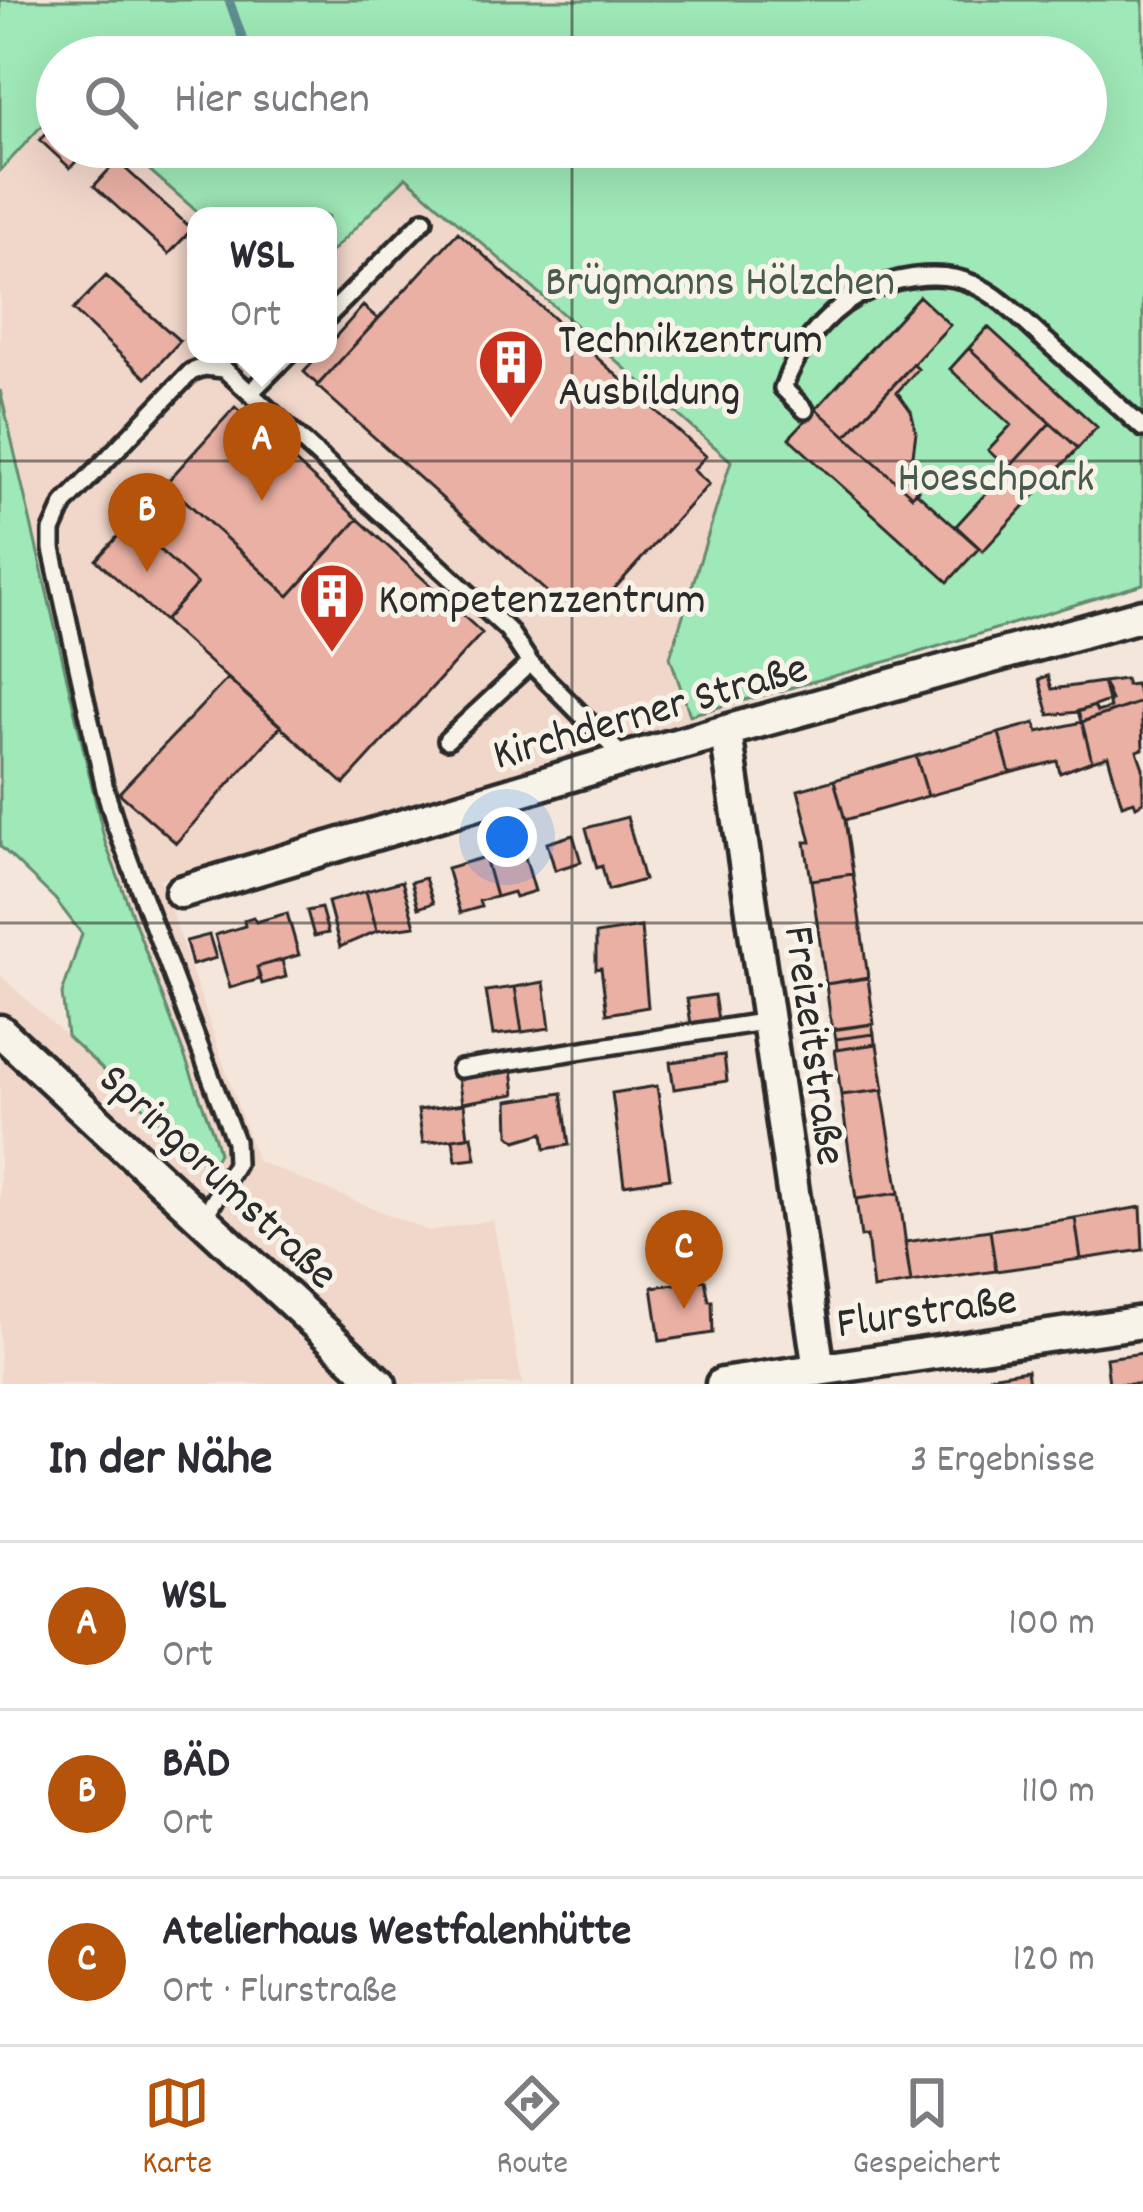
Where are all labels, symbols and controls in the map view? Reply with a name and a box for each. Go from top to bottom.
search box [36,36,1107,168]
icon: search [78,69,144,135]
text: Hier suchen [174,70,370,134]
popup [187,207,337,363]
text: WSL [230,226,294,290]
park label: Brügmanns Hölzchen [545,253,895,317]
text: Ort [230,290,281,345]
place label: Technikzentrum Ausbildung [558,311,823,427]
building icon: Technikzentrum Ausbildung [476,327,546,421]
pin: A [223,402,301,501]
park label: Hoeschpark [897,449,1095,513]
pin: B [108,473,186,572]
building icon: Kompetenzzentrum [297,561,367,655]
place label: Kompetenzzentrum [378,571,706,635]
street label: Kirchderner Straße [486,639,816,790]
your location [477,807,537,867]
street label: Freizeitstraße [763,922,860,1170]
street label: Springorumstraße [82,1051,351,1307]
pin: C [645,1210,723,1309]
street label: Flurstraße [833,1271,1021,1359]
text: In der Nähe [48,1426,272,1498]
text: 3 Ergebnisse [910,1435,1095,1490]
text: WSL [162,1566,226,1630]
text: A [76,1598,98,1653]
text: 100 m [1008,1598,1095,1653]
text: Ort [162,1630,213,1685]
text: BÄD [162,1734,230,1798]
text: B [78,1766,96,1821]
text: 110 m [1021,1766,1095,1821]
text: Ort [162,1798,213,1853]
text: Atelierhaus Westfalenhütte [162,1902,631,1966]
text: C [77,1934,97,1989]
text: 120 m [1012,1934,1095,1989]
text: Ort · Flurstraße [162,1966,397,2021]
tab: Karte [142,2070,212,2189]
tab: Route [496,2070,568,2189]
tab: Gespeichert [853,2070,1001,2189]

